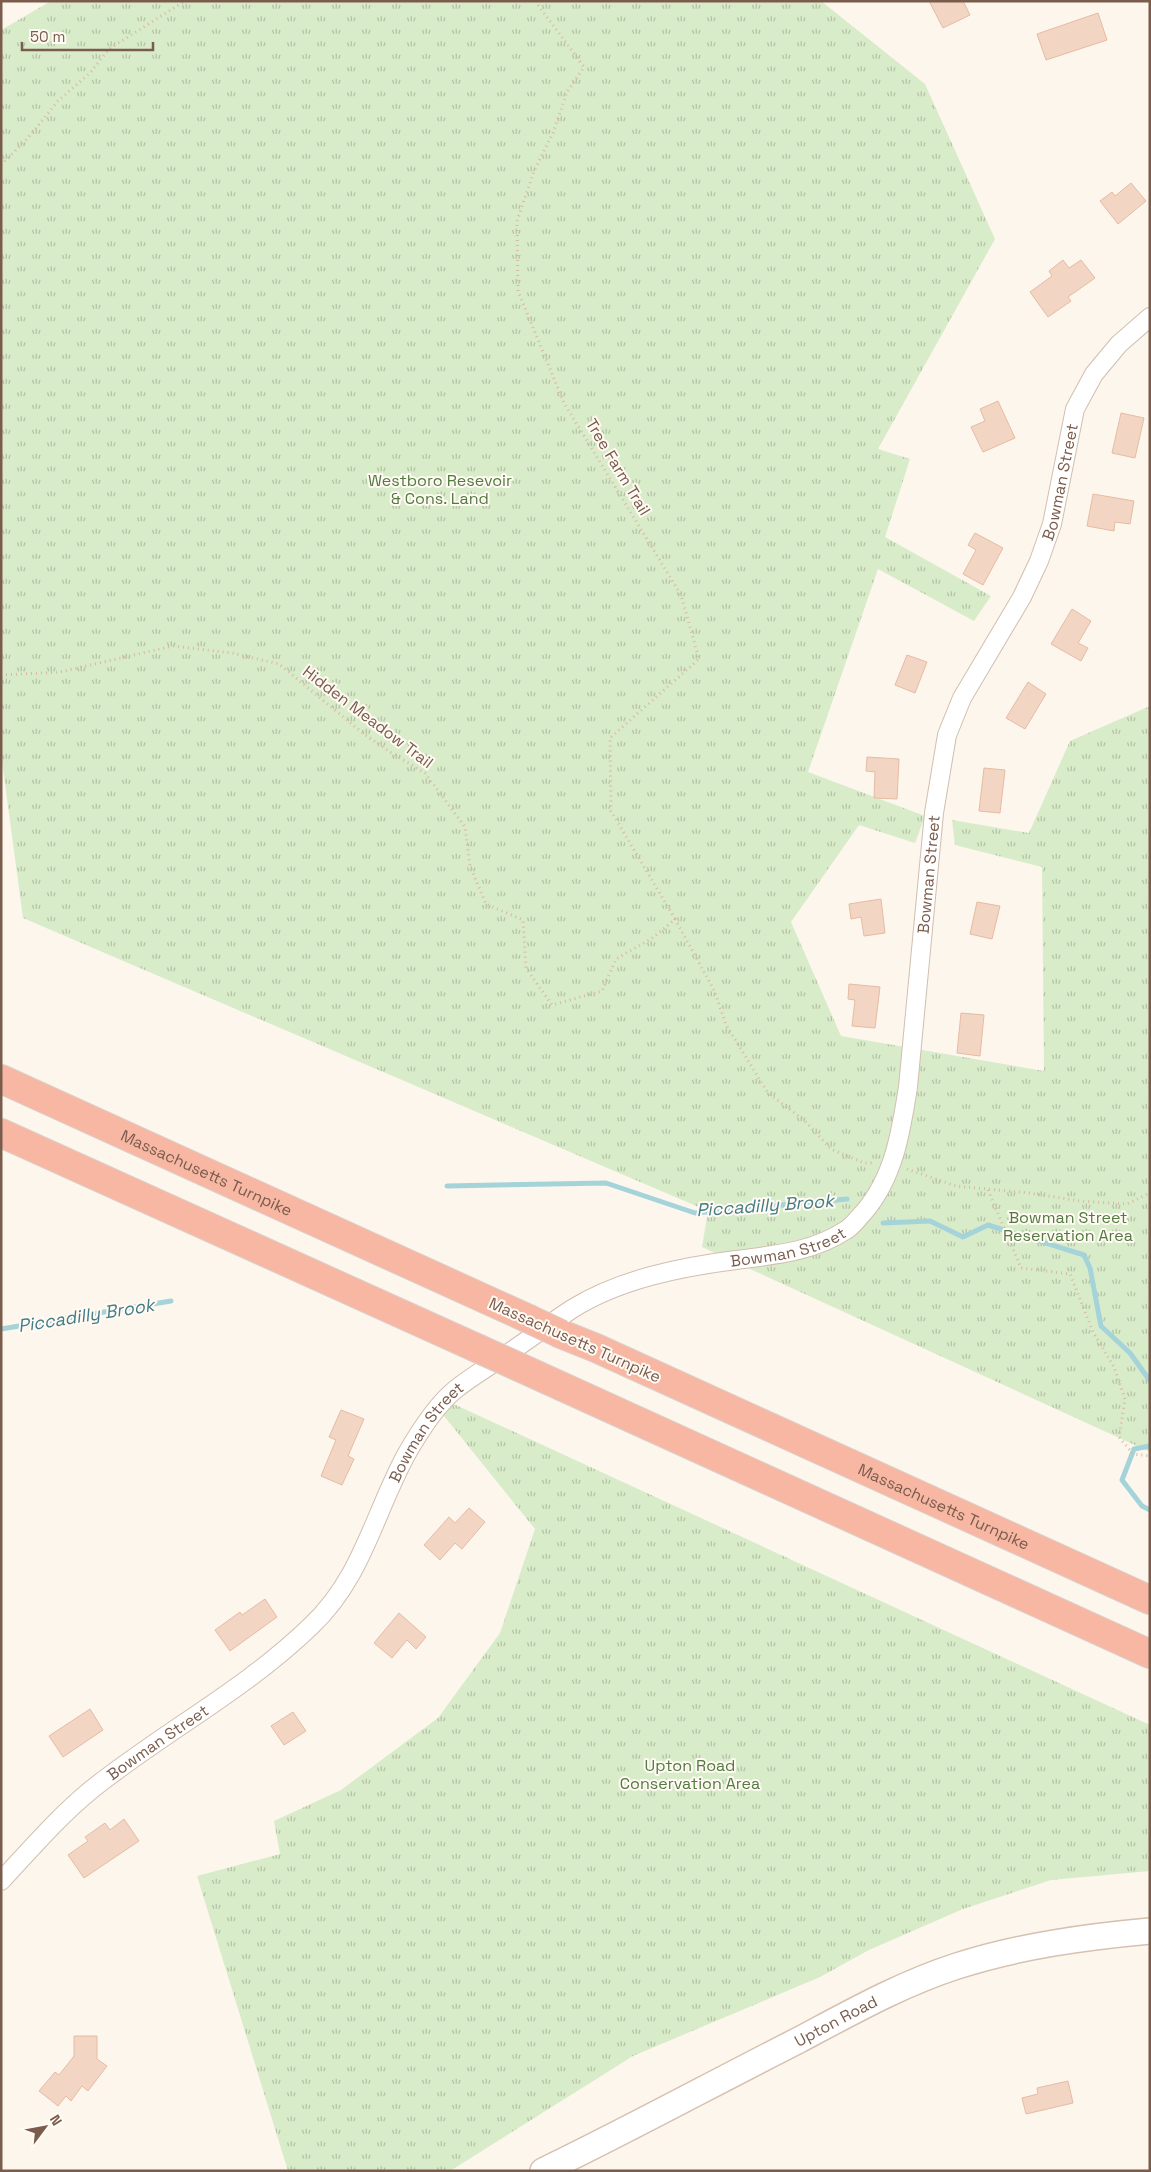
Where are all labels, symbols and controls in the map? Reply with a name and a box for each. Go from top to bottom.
scale bar [22,20,154,52]
text: 50 m [30,27,65,46]
street label: Tree Farm Trail [581,415,655,519]
street label: Bowman Street [1037,422,1082,543]
park label: Westboro Resevoir & Cons. Land [368,470,512,509]
street label: Hidden Meadow Trail [298,661,438,773]
street label: Bowman Street [912,814,944,935]
street label: Massachusetts Turnpike [118,1124,296,1221]
water label: Piccadilly Brook [696,1189,837,1221]
park label: Bowman Street Reservation Area [1003,1207,1133,1246]
street label: Bowman Street [729,1222,850,1271]
water label: Piccadilly Brook [16,1293,158,1337]
street label: Massachusetts Turnpike [486,1293,664,1387]
street label: Bowman Street [383,1377,468,1486]
street label: Massachusetts Turnpike [855,1458,1033,1554]
street label: Bowman Street [102,1700,212,1785]
park label: Upton Road Conservation Area [620,1755,760,1794]
street label: Upton Road [791,1990,881,2051]
north arrow [20,2102,70,2152]
text: N [46,2111,66,2129]

